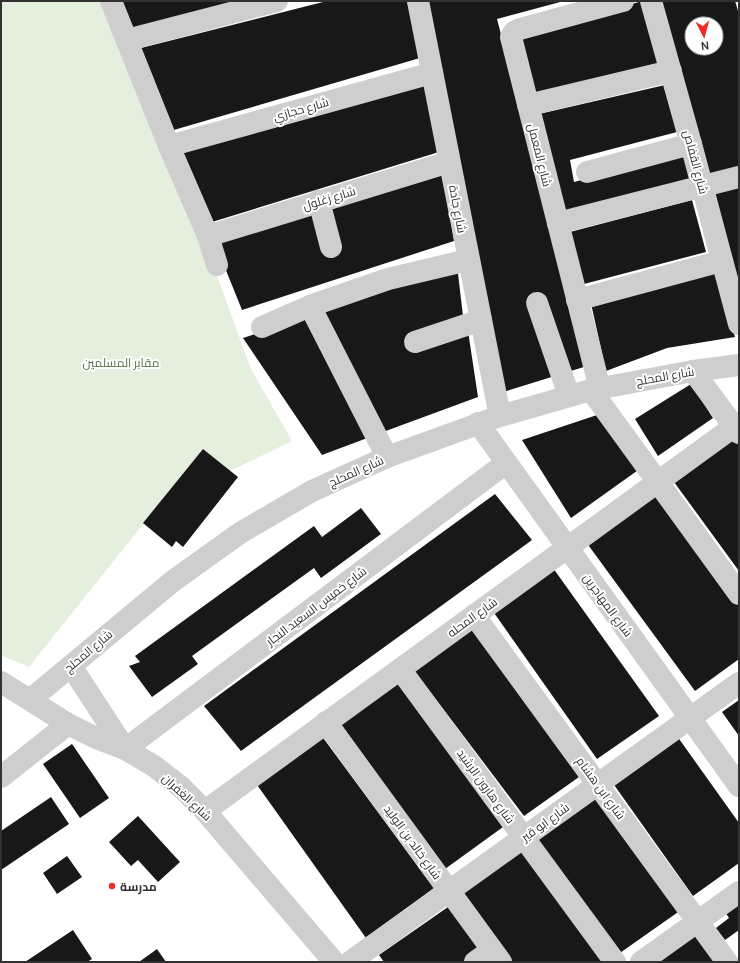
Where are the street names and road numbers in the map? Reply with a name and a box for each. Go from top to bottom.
street label: شارع حجازي [271,93,331,127]
street label: شارع المعمل [524,122,556,188]
street label: شارع القفاص [679,128,713,196]
street label: شارع زغلول [300,182,358,214]
street label: شارع جادة [445,183,471,235]
street label: شارع المحلج [635,363,695,389]
street label: شارع المحلج [326,451,386,491]
street label: شارع خميس السعيد النجار [261,562,370,650]
street label: شارع المهاجرين [579,570,637,640]
street label: شارع المحله [443,593,501,641]
street label: شارع المحلج [60,626,116,676]
street label: شارع هارون الرشيد [453,745,519,827]
street label: شارع ابن هشام [572,753,630,823]
street label: شارع الغفران [158,770,216,825]
street label: شارع ابو قير [517,799,573,846]
street label: شارع خالد بن الوليد [380,801,446,883]

